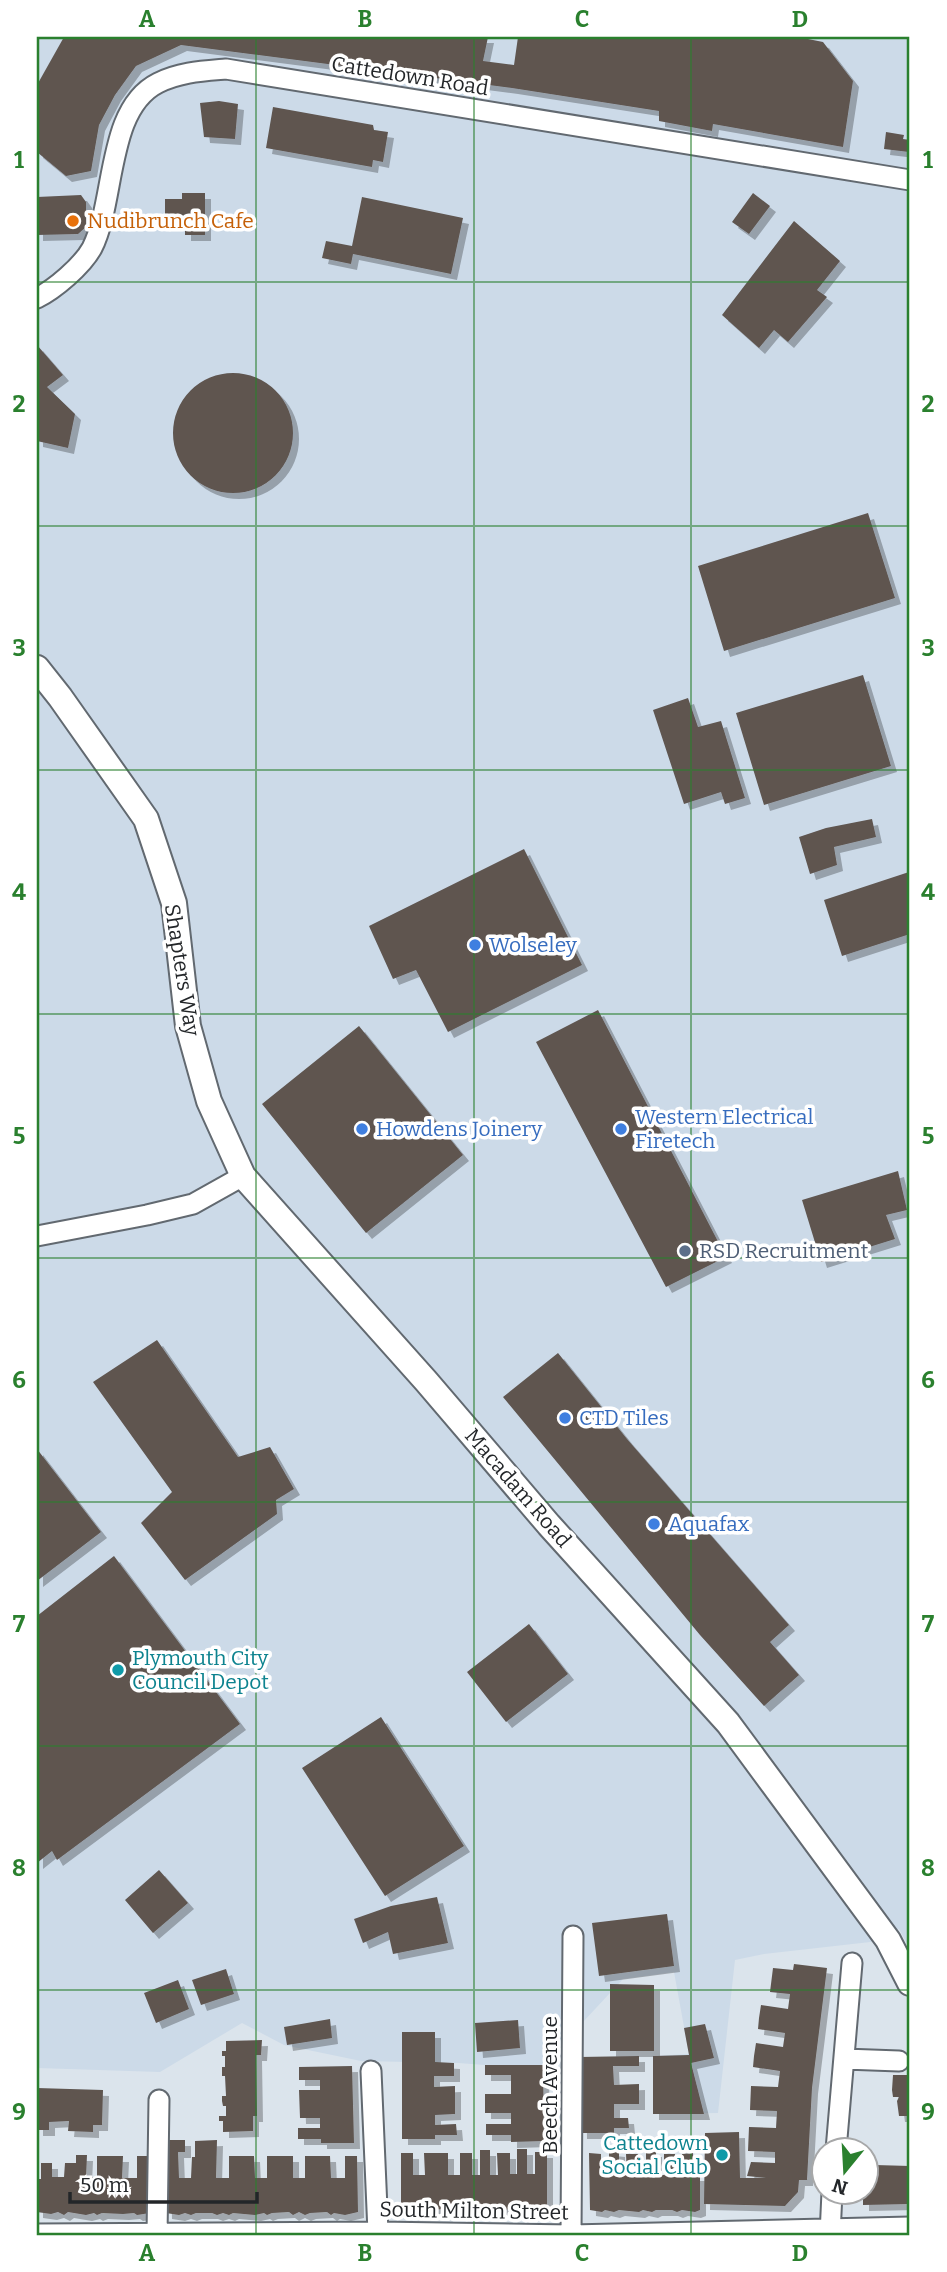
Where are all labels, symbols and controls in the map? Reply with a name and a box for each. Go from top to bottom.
text: A [139,5,156,33]
text: B [358,5,372,33]
text: C [575,5,589,33]
text: D [792,5,808,33]
street label: Cattedown Road [330,51,490,101]
text: 1 [14,146,24,174]
text: 1 [923,146,933,174]
place label: Nudibrunch Cafe [87,208,254,234]
marker: Nudibrunch Cafe [65,213,81,229]
text: 2 [13,390,26,418]
text: 2 [922,390,935,418]
text: 3 [12,634,26,662]
text: 3 [921,634,935,662]
text: 4 [12,878,26,906]
text: 4 [921,878,935,906]
street label: Shapters Way [159,902,205,1039]
place label: Wolseley [489,932,578,958]
marker: Wolseley [467,937,483,953]
place label: Western Electrical Firetech [635,1104,814,1154]
place label: Howdens Joinery [376,1116,543,1142]
marker: Howdens Joinery [354,1121,370,1137]
marker: Western Electrical Firetech [613,1121,629,1137]
text: 5 [13,1122,25,1150]
text: 5 [922,1122,934,1150]
place label: RSD Recruitment [699,1238,869,1264]
marker: RSD Recruitment [677,1243,693,1259]
text: 6 [12,1366,26,1394]
text: 6 [921,1366,935,1394]
place label: CTD Tiles [579,1405,669,1431]
marker: CTD Tiles [557,1410,573,1426]
street label: Macadam Road [459,1423,577,1553]
place label: Aquafax [668,1511,750,1537]
marker: Aquafax [646,1516,662,1532]
text: 7 [13,1610,26,1638]
text: 7 [922,1610,935,1638]
place label: Plymouth City Council Depot [132,1645,269,1695]
marker: Plymouth City Council Depot [110,1662,126,1678]
text: 8 [12,1854,26,1882]
text: 8 [921,1854,935,1882]
street label: Beech Avenue [537,2016,563,2154]
text: 9 [12,2098,26,2126]
text: 9 [921,2098,935,2126]
place label: Cattedown Social Club [601,2130,708,2180]
north arrow [810,2136,880,2206]
marker: Cattedown Social Club [714,2147,730,2163]
scale bar [70,2160,257,2204]
text: 50 m [80,2172,129,2198]
text: N [829,2173,850,2200]
street label: South Milton Street [379,2196,569,2226]
text: A [139,2239,156,2267]
text: B [358,2239,372,2267]
text: C [575,2239,589,2267]
text: D [792,2239,808,2267]

